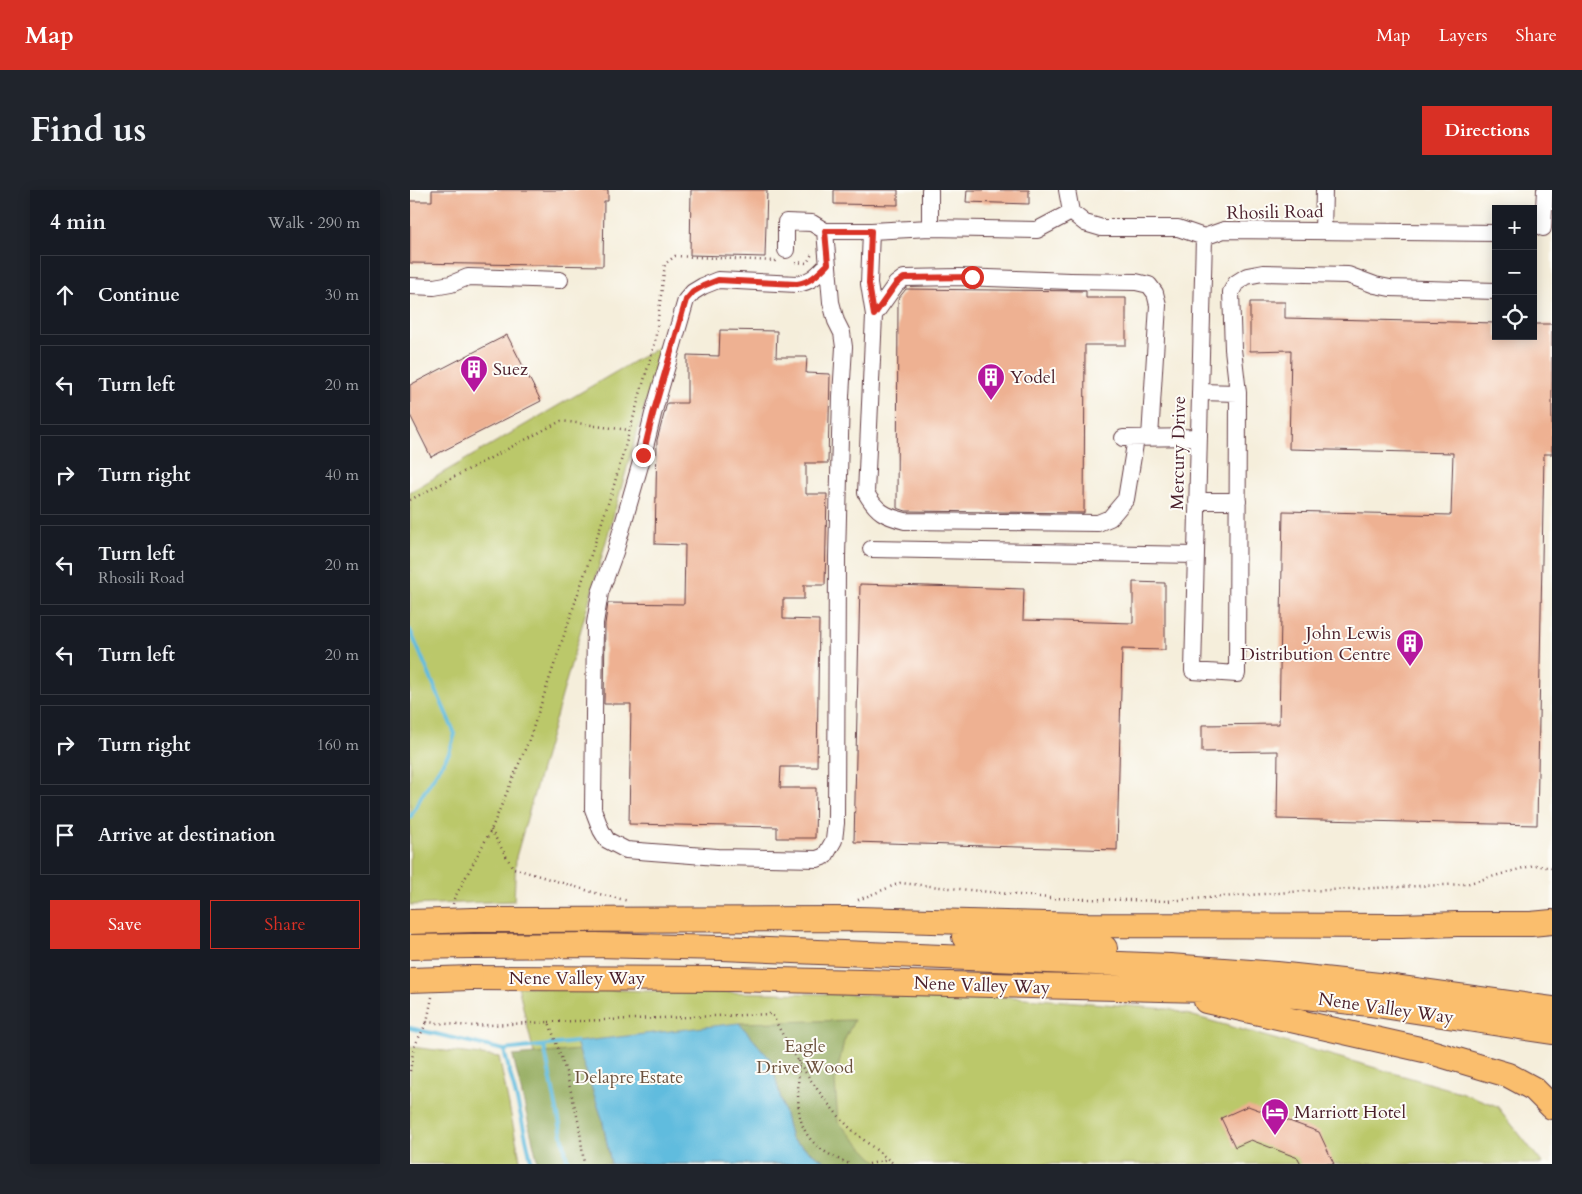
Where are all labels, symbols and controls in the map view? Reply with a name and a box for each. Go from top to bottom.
text: Map [25,19,74,52]
text: Map [1376,23,1411,48]
text: Layers [1439,23,1488,48]
text: Share [1516,23,1557,48]
text: Find us [30,106,146,154]
button: Directions [1422,106,1552,155]
street label: Rhosili Road [1226,199,1324,226]
map controls [1492,205,1537,340]
button: + [1492,205,1537,250]
text: 4 min [50,208,106,237]
text: Walk · 290 m [268,212,360,234]
button: − [1492,250,1537,295]
route start [961,266,984,289]
icon: ahead [51,281,79,309]
text: Continue [98,282,180,308]
text: 30 m [325,284,359,306]
button: locate [1492,295,1537,340]
building icon: Suez [459,354,489,393]
place label: Suez [493,357,528,382]
building icon: Yodel [976,362,1006,401]
place label: Yodel [1010,365,1056,390]
icon: left [51,371,79,399]
text: Turn left [98,372,175,398]
text: 20 m [325,374,359,396]
street label: Mercury Drive [1165,396,1192,510]
route end [632,444,655,467]
icon: right [51,461,79,489]
text: Turn right [98,462,190,488]
text: 40 m [325,464,359,486]
text: Turn left [98,541,175,567]
icon: left [51,551,79,579]
text: 20 m [325,554,359,576]
text: Rhosili Road [98,567,184,589]
place label: John Lewis Distribution Centre [1240,621,1391,667]
building icon: John Lewis Distribution Centre [1395,628,1425,667]
icon: left [51,641,79,669]
text: Turn left [98,642,175,668]
text: 20 m [325,644,359,666]
icon: right [51,731,79,759]
text: Turn right [98,732,190,758]
text: 160 m [317,734,359,756]
icon: arrive [51,821,79,849]
text: Arrive at destination [98,822,275,848]
button: Save [50,900,200,949]
button: Share [210,900,360,949]
street label: Nene Valley Way [509,966,646,991]
street label: Nene Valley Way [913,971,1051,1000]
street label: Nene Valley Way [1317,987,1456,1030]
park label: Eagle Drive Wood [756,1034,854,1080]
park label: Delapre Estate [575,1065,683,1090]
hotel icon: Marriott Hotel [1260,1097,1290,1136]
place label: Marriott Hotel [1294,1100,1406,1125]

